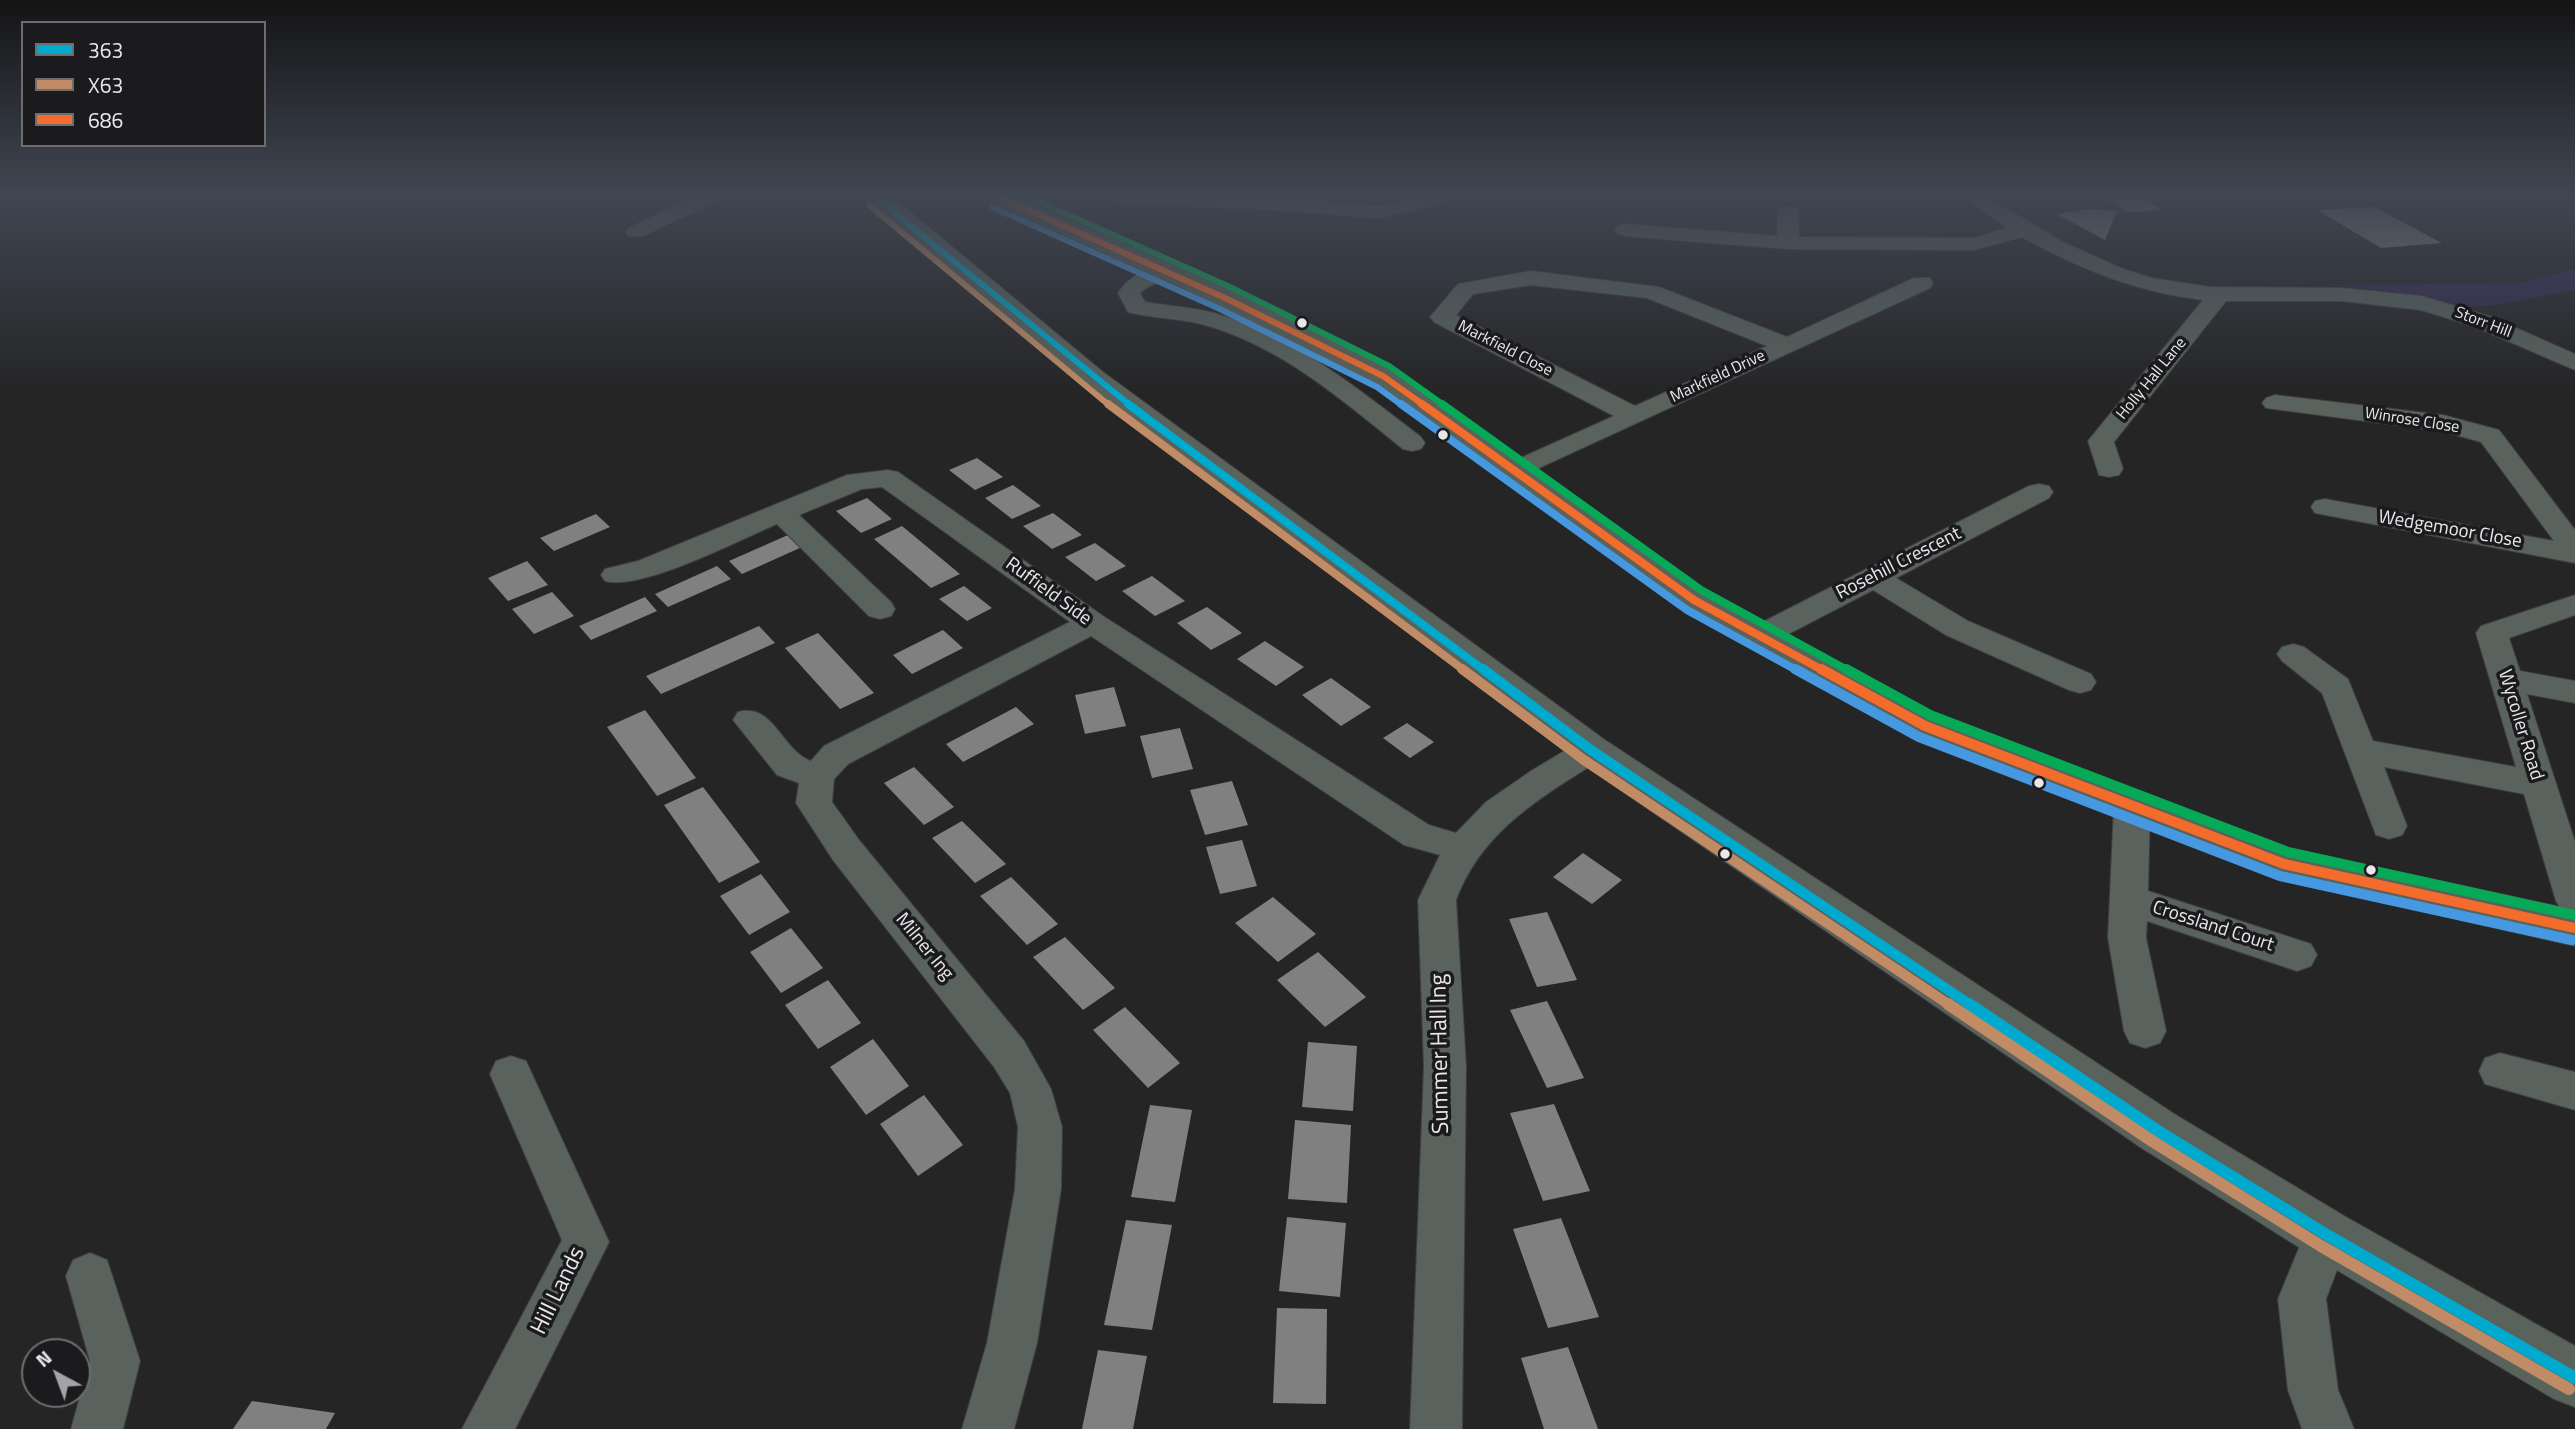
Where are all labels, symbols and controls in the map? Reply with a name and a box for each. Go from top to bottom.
legend [21,21,266,147]
text: 363 [88,34,123,66]
text: X63 [88,69,123,101]
text: 686 [88,104,123,136]
street label: Storr Hill [2452,303,2514,343]
unlabelled marker [1295,316,1309,330]
street label: Markfield Close [1454,317,1556,381]
street label: Holly Hall Lane [2113,334,2191,424]
street label: Markfield Drive [1668,347,1768,407]
street label: Winrose Close [2363,404,2461,438]
unlabelled marker [1436,428,1450,442]
street label: Wedgemoor Close [2376,506,2524,554]
street label: Rosehill Crescent [1833,523,1965,605]
street label: Ruffield Side [1001,553,1095,631]
street label: Wycoller Road [2492,667,2548,783]
unlabelled marker [2032,776,2046,790]
unlabelled marker [1718,847,1732,861]
unlabelled marker [2364,863,2378,877]
street label: Crossland Court [2149,897,2277,957]
street label: Milner Ing [890,909,958,985]
street label: Summer Hall Ing [1426,974,1456,1134]
street label: Hill Lands [526,1243,592,1339]
north arrow [21,1338,91,1408]
text: N [29,1343,58,1374]

